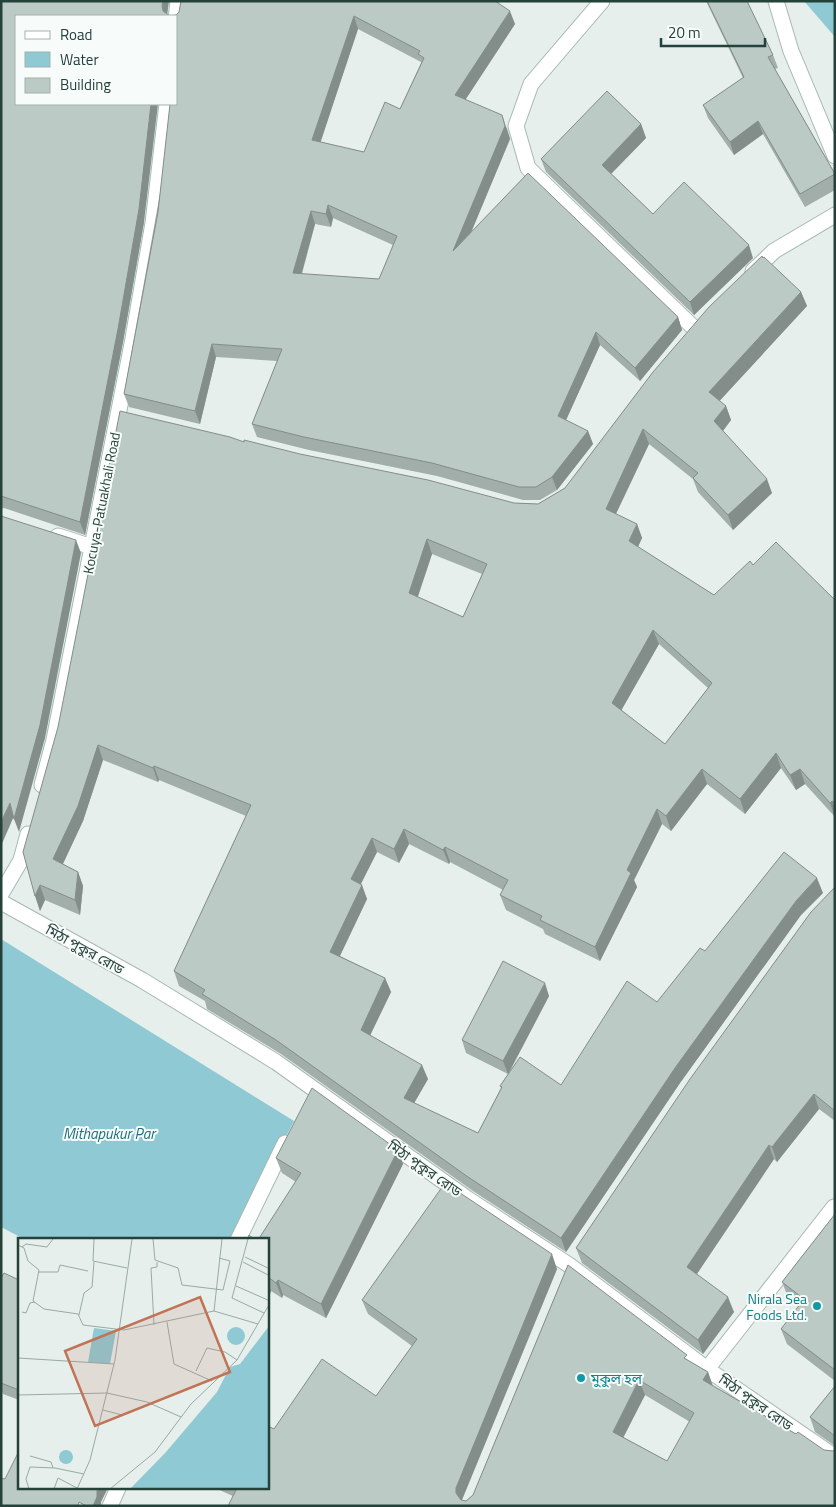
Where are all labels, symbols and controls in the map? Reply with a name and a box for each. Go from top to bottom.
legend [15,15,178,105]
scale bar [661,15,765,47]
text: 20 m [668,21,701,44]
text: Road [60,23,92,46]
text: Water [60,48,99,71]
text: Building [60,73,111,96]
street label: Kocuya-Patuakhali Road [77,430,125,576]
street label: মিঠা পুকুর রোড [41,918,129,980]
water label: Mithapukur Par [63,1122,157,1145]
street label: মিঠা পুকুর রোড [383,1134,467,1202]
inset map [18,1238,269,1490]
place label: Nirala Sea Foods Ltd. [746,1288,807,1325]
marker: Nirala Sea Foods Ltd. [811,1300,823,1312]
place label: মুকুল হল [590,1368,643,1389]
street label: মিঠা পুকুর রোড [714,1368,798,1436]
marker: মুকুল হল [575,1372,587,1384]

